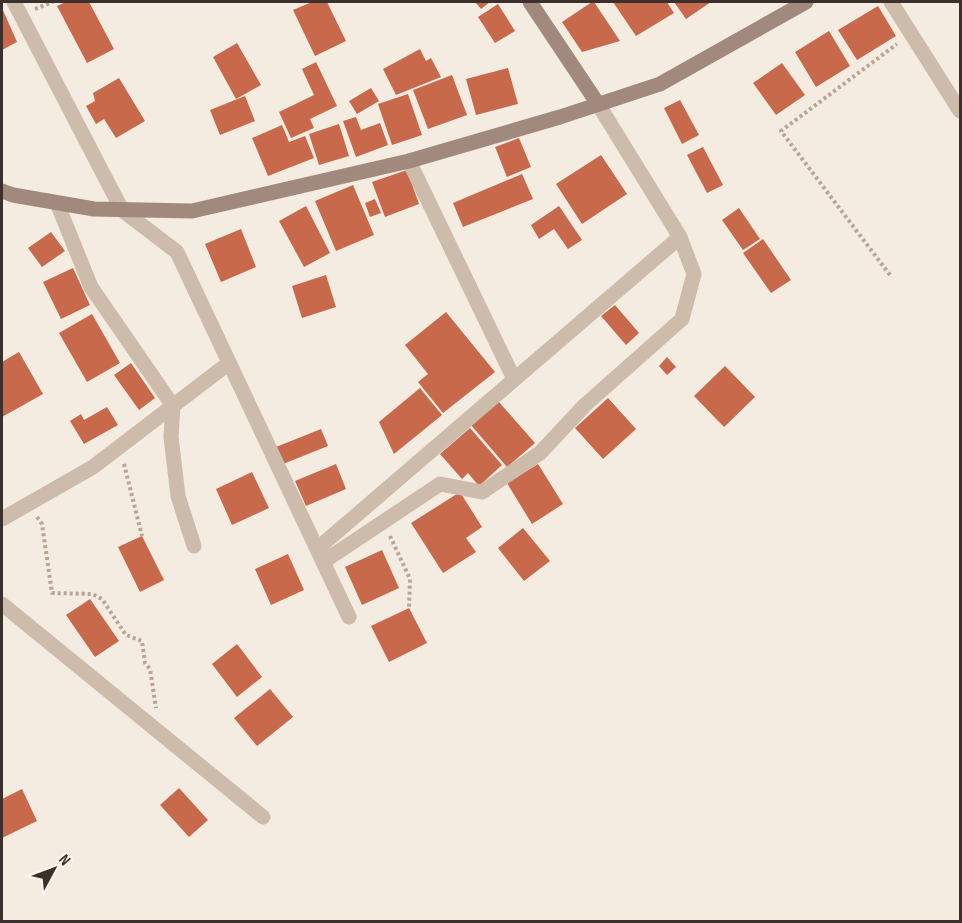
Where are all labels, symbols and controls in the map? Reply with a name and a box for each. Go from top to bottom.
north arrow [24,839,84,899]
text: N [54,851,74,870]

